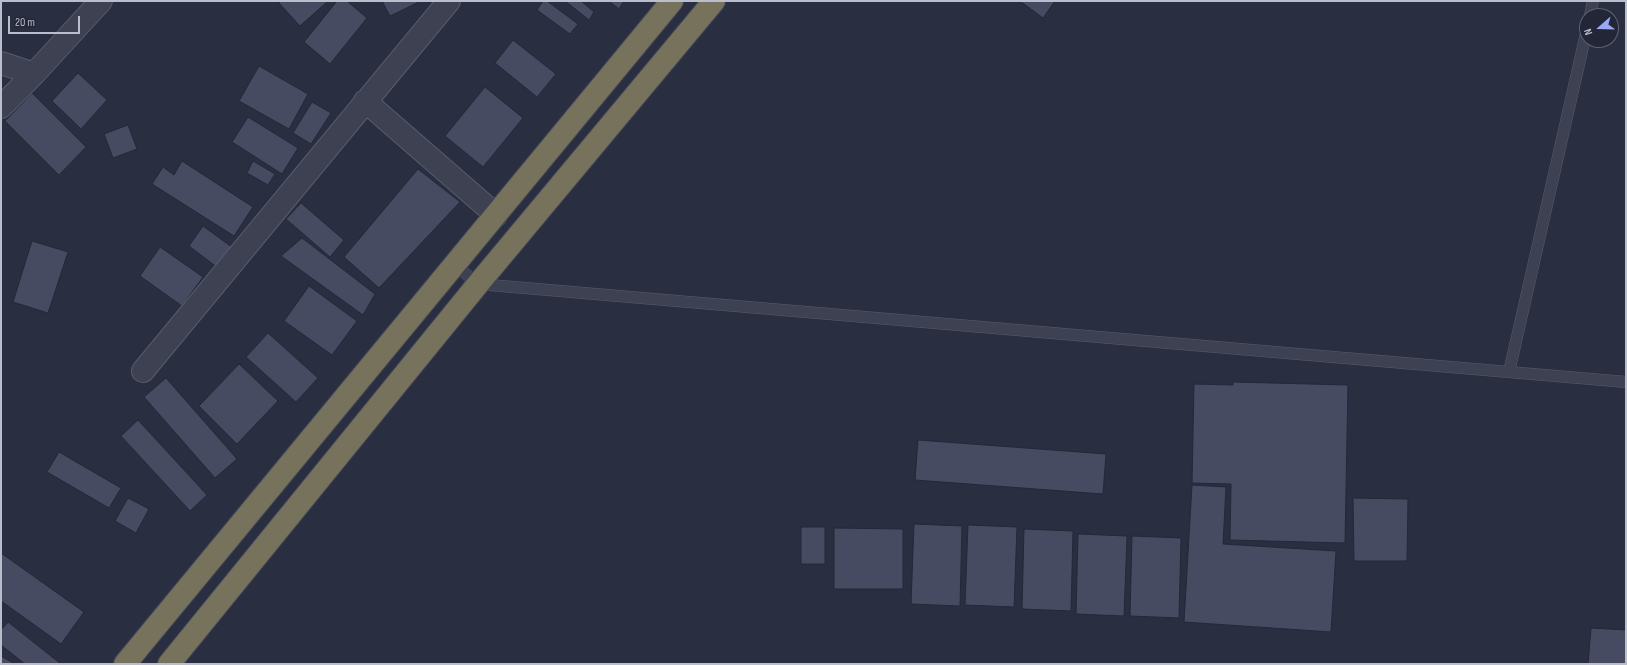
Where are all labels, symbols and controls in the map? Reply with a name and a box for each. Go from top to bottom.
scale bar [10,8,82,34]
north arrow [1579,8,1619,48]
text: 20 m [15,15,35,30]
text: N [1581,27,1595,37]

